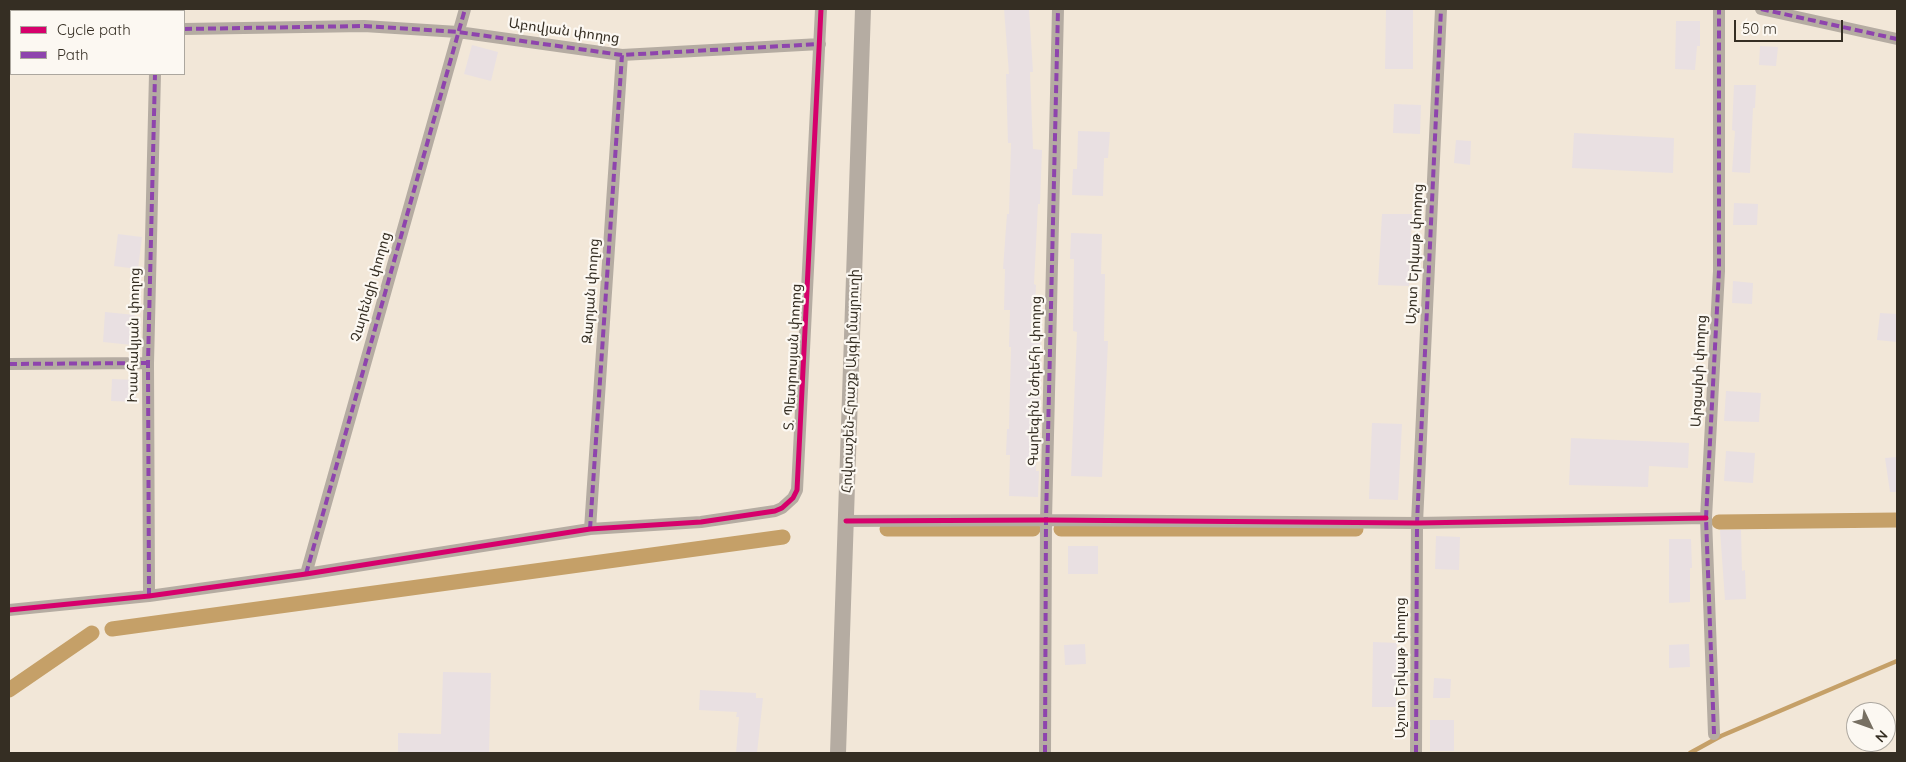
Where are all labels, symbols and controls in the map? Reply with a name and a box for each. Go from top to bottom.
legend [10,10,185,75]
scale bar [1736,10,1845,42]
street label: Աբովյան փողոց [507,15,621,47]
text: 50 m [1742,19,1777,38]
text: Cycle path [57,20,131,39]
text: Path [57,45,89,64]
street label: Աշոտ Երկաթ փողոց [1403,183,1427,325]
street label: Չարենցի փողոց [347,230,395,344]
street label: Զարյան փողոց [579,238,603,344]
street label: Իսահակյան փողոց [124,267,144,403]
street label: Հովտաշեն-Հրաշք Այգի մայրուղի [839,269,863,493]
street label: Տ. Պետրոսյան փողոց [781,283,805,431]
street label: Գարեգին Նժդեհի փողոց [1025,296,1045,466]
street label: Արցախի փողոց [1688,314,1710,428]
street label: Աշոտ Երկաթ փողոց [1393,597,1409,739]
north arrow [1846,702,1896,752]
text: N [1871,727,1892,746]

